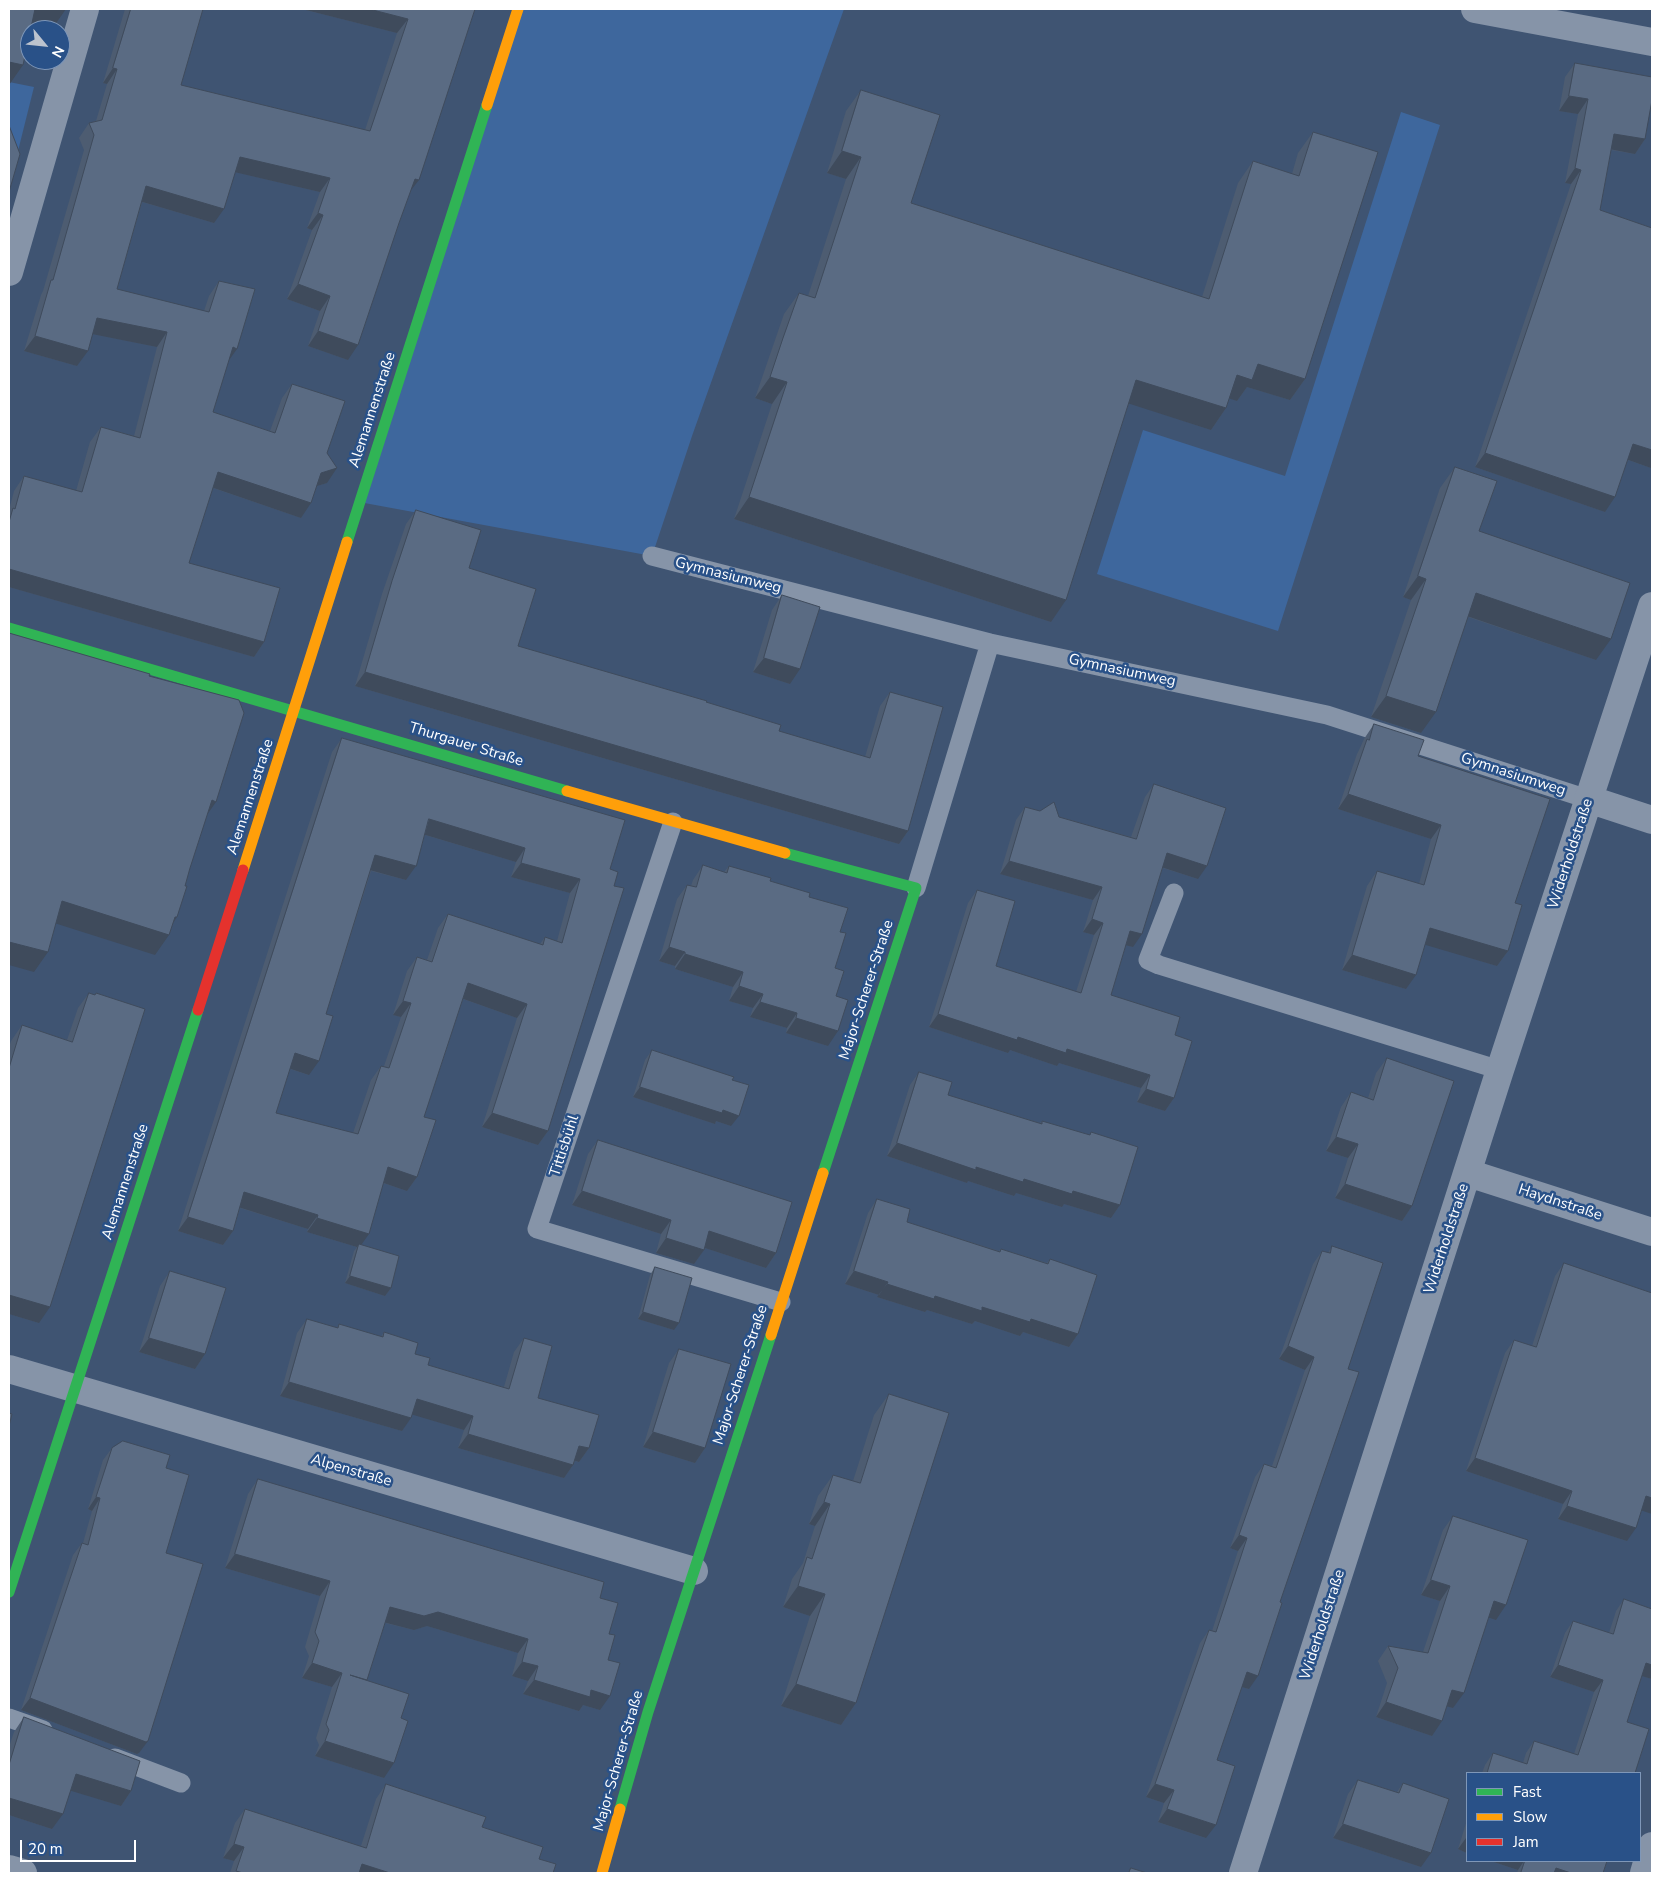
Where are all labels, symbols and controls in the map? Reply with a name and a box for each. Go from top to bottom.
north arrow [20,20,70,70]
text: N [47,43,69,61]
street label: Alemannenstraße [346,350,400,470]
street label: Gymnasiumweg [673,554,783,598]
street label: Gymnasiumweg [1067,651,1177,691]
street label: Thurgauer Straße [407,719,525,771]
street label: Alemannenstraße [224,737,278,857]
street label: Gymnasiumweg [1458,750,1568,800]
street label: Widerholdstraße [1545,797,1597,911]
street label: Major-Scherer-Straße [836,918,898,1062]
street label: Tittisbühl [547,1113,583,1179]
street label: Alemannenstraße [99,1122,153,1242]
street label: Haydnstraße [1516,1181,1604,1225]
street label: Widerholdstraße [1421,1182,1473,1296]
street label: Major-Scherer-Straße [710,1303,772,1447]
street label: Alpenstraße [308,1451,394,1491]
street label: Widerholdstraße [1297,1568,1349,1682]
street label: Major-Scherer-Straße [590,1689,648,1833]
legend [1466,1772,1641,1862]
text: Fast [1513,1782,1541,1802]
text: Slow [1513,1807,1547,1827]
scale bar [22,1830,139,1862]
text: Jam [1513,1832,1539,1852]
text: 20 m [28,1839,63,1859]

